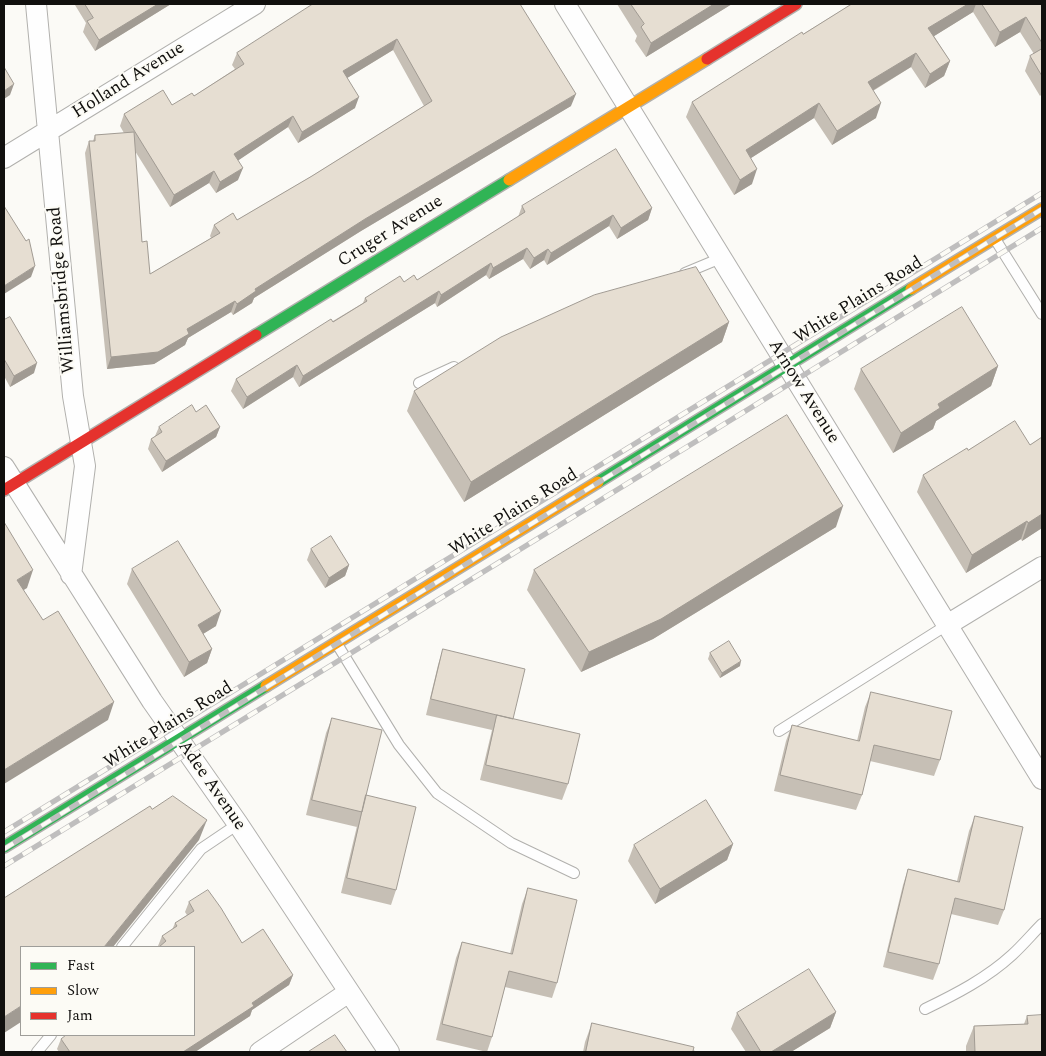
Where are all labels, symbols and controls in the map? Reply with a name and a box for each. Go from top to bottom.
street label: Holland Avenue [69,38,189,124]
street label: Cruger Avenue [335,191,447,273]
street label: Williamsbridge Road [45,206,81,374]
street label: White Plains Road [791,253,927,349]
street label: Arnow Avenue [762,336,844,448]
street label: White Plains Road [446,465,582,561]
street label: White Plains Road [101,678,237,774]
street label: Adee Avenue [172,737,250,835]
legend [20,946,195,1036]
text: Fast [67,954,95,977]
text: Slow [67,979,99,1002]
text: Jam [67,1004,93,1027]

